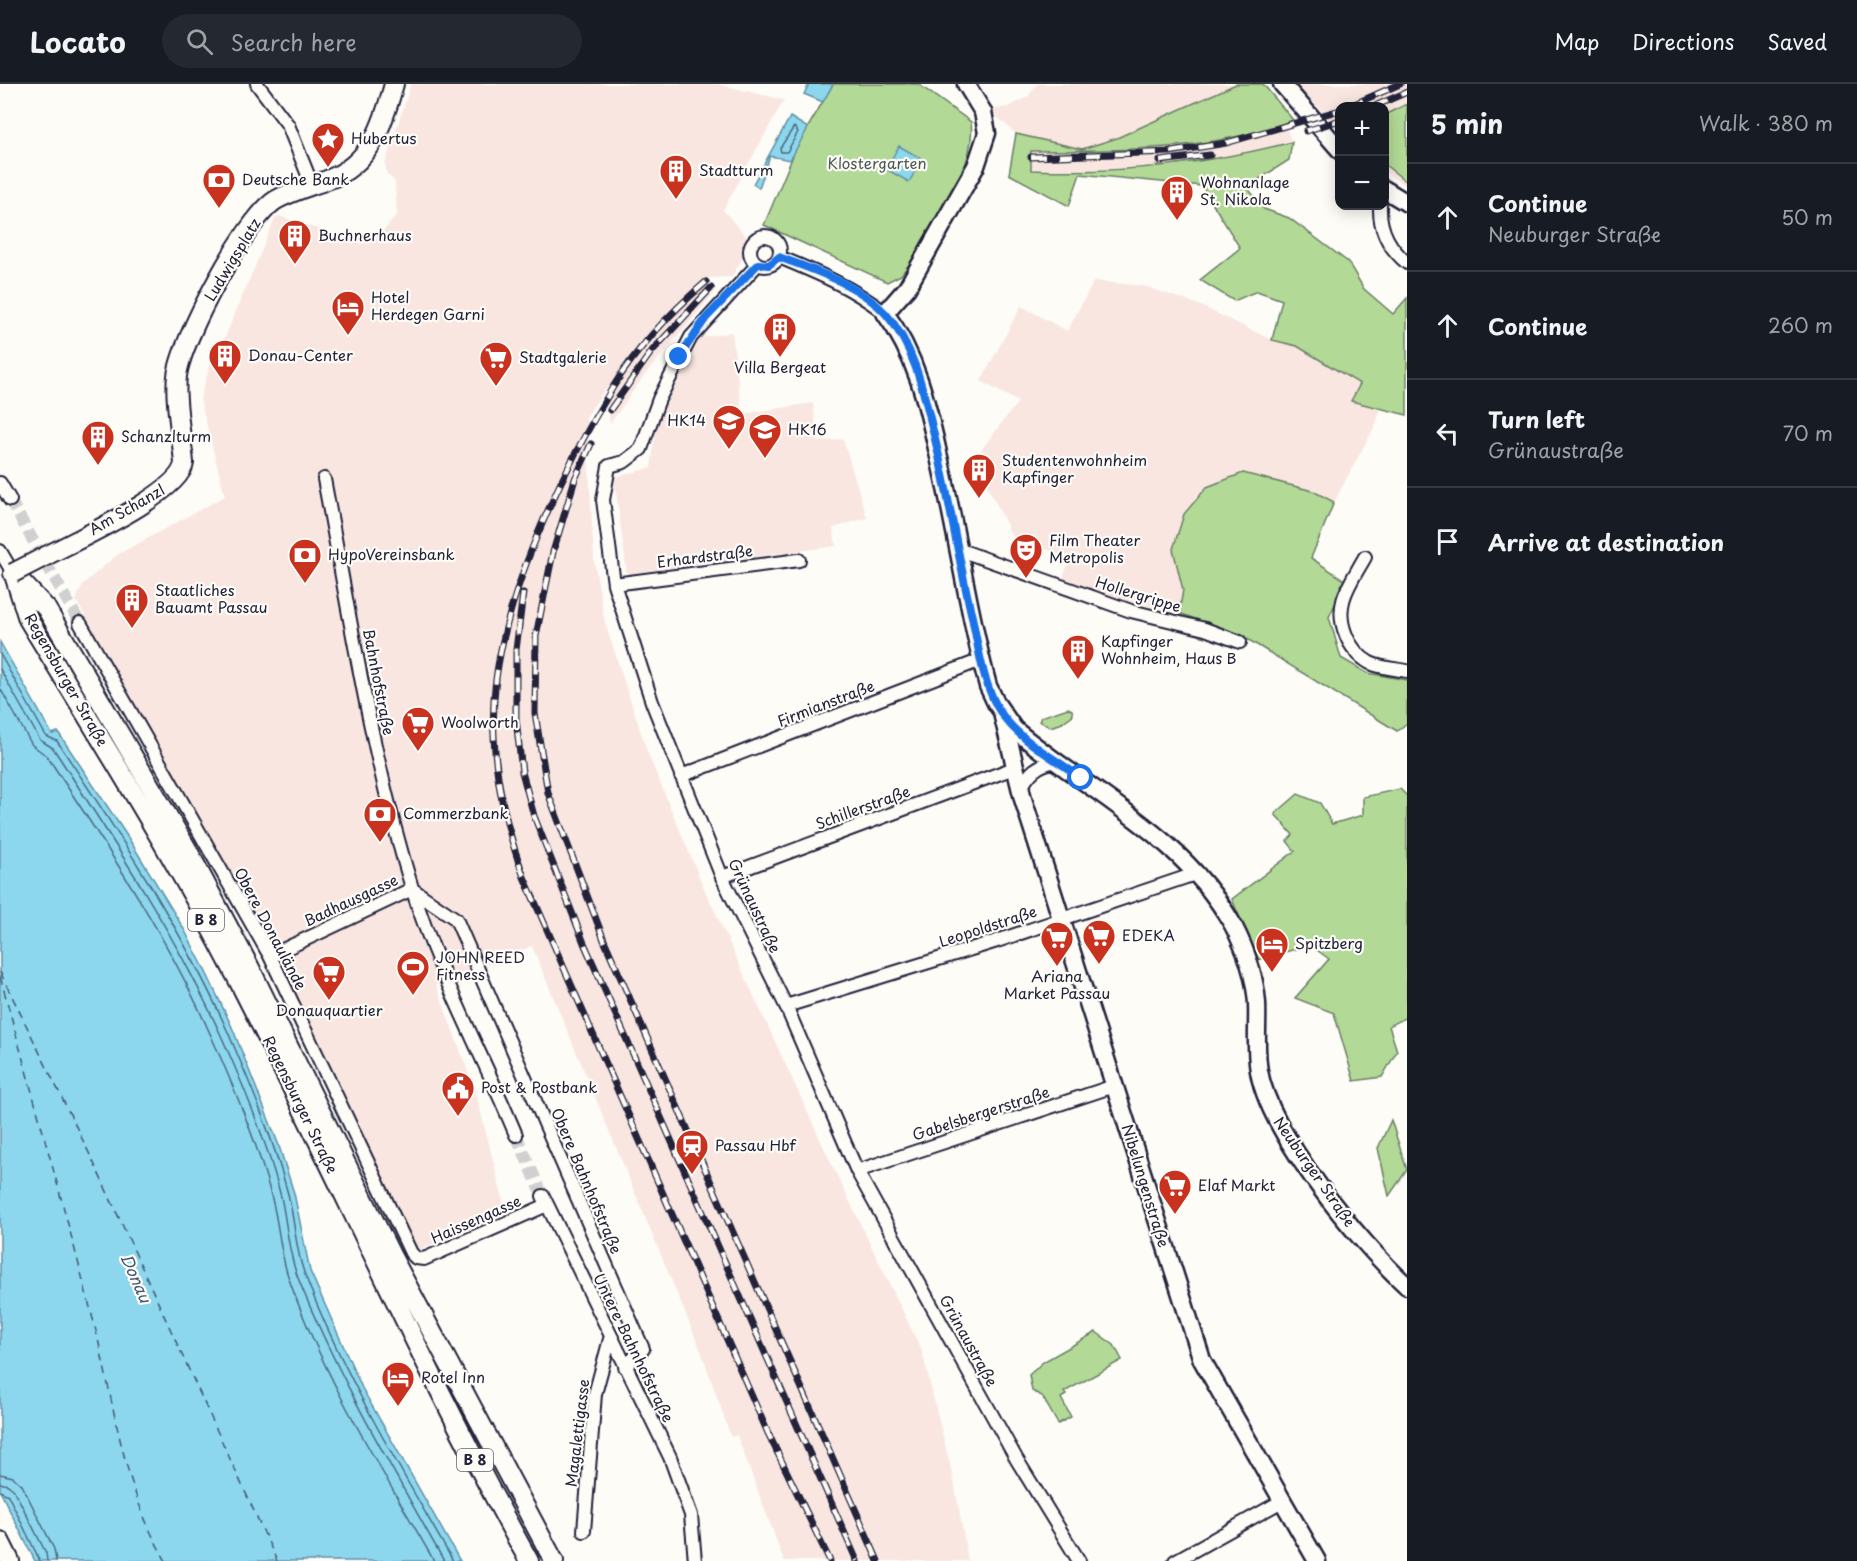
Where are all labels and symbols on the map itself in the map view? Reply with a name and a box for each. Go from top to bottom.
place icon: Hubertus [310,121,346,168]
place label: Hubertus [351,126,417,149]
park label: Klostergarten [828,151,926,174]
building icon: Stadtturm [658,153,694,200]
place label: Stadtturm [699,158,774,181]
bank icon: Deutsche Bank [201,162,237,209]
place label: Deutsche Bank [242,167,349,190]
place label: Wohnanlage St. Nikola [1200,170,1290,210]
building icon: Wohnanlage St. Nikola [1159,174,1195,221]
street label: Ludwigsplatz [198,213,266,305]
building icon: Buchnerhaus [277,218,313,265]
place label: Buchnerhaus [318,223,412,246]
place label: Hotel Herdegen Garni [371,285,485,325]
hotel icon: Hotel Herdegen Garni [330,289,366,336]
building icon: Villa Bergeat [762,311,798,358]
building icon: Donau-Center [207,338,243,385]
supermarket icon: Stadtgalerie [478,340,514,387]
place label: Donau-Center [248,343,353,366]
route end [665,343,691,369]
place label: Stadtgalerie [519,345,607,368]
place label: Villa Bergeat [734,355,826,378]
school or university icon: HK14 [711,403,747,450]
place label: HK14 [667,408,706,431]
school or university icon: HK16 [747,412,783,459]
place label: HK16 [788,417,827,440]
building icon: Schanzlturm [80,419,116,466]
place label: Schanzlturm [121,424,211,447]
place label: Studentenwohnheim Kapfinger [1002,448,1147,488]
building icon: Studentenwohnheim Kapfinger [961,452,997,499]
street label: Am Schanzl [84,478,168,540]
place label: Film Theater Metropolis [1049,528,1141,568]
theatre icon: Film Theater Metropolis [1008,532,1044,579]
bank icon: HypoVereinsbank [287,537,323,584]
street label: Erhardstraße [656,538,754,573]
place label: HypoVereinsbank [328,542,455,565]
street label: Hollergrippe [1093,570,1184,617]
place label: Staatliches Bauamt Passau [155,578,267,618]
building icon: Staatliches Bauamt Passau [114,582,150,629]
street label: Regensburger Straße [20,608,115,750]
street label: Bahnhofstraße [358,626,401,737]
place label: Kapfinger Wohnheim, Haus B [1101,629,1237,669]
building icon: Kapfinger Wohnheim, Haus B [1060,633,1096,680]
street label: Firmianstraße [774,673,877,732]
supermarket icon: Woolworth [400,705,436,752]
place label: Woolworth [441,710,519,733]
route start [1067,764,1093,790]
street label: Schillerstraße [812,779,913,834]
bank icon: Commerzbank [362,796,398,843]
place label: Commerzbank [403,801,509,824]
street label: Grünaustraße [723,854,787,956]
street label: Obere Donaulände [229,863,313,993]
street label: Badhausgasse [299,868,401,932]
street label: Leopoldstraße [936,899,1040,952]
road number: B 8 [188,909,224,931]
supermarket icon: EDEKA [1081,918,1117,965]
supermarket icon: Ariana Market Passau [1039,920,1075,967]
place label: EDEKA [1122,923,1175,946]
hotel icon: Spitzberg [1254,926,1290,973]
place label: Spitzberg [1295,931,1363,954]
place label: JOHN REED Fitness [436,945,525,985]
sports icon: JOHN REED Fitness [395,949,431,996]
supermarket icon: Donauquartier [311,954,347,1001]
place label: Ariana Market Passau [1004,964,1110,1004]
place label: Donauquartier [275,998,383,1021]
street label: Regensburger Straße [258,1032,345,1177]
public building icon: Post & Postbank [440,1070,476,1117]
place label: Post & Postbank [481,1075,597,1098]
street label: Gabelsbergerstraße [909,1080,1052,1146]
street label: Obere Bahnhofstraße [546,1104,629,1257]
street label: Neuburger Straße [1269,1111,1362,1231]
street label: Nibelungenstraße [1117,1121,1176,1250]
station icon: Passau Hbf [674,1128,710,1175]
place label: Passau Hbf [715,1133,797,1156]
supermarket icon: Elaf Markt [1157,1168,1193,1215]
place label: Elaf Markt [1198,1173,1275,1196]
street label: Haissengasse [427,1188,524,1249]
water label: Donau [115,1249,159,1307]
street label: Untere Bahnhofstraße [588,1269,680,1426]
street label: Grünaustraße [935,1290,1004,1390]
hotel icon: Rotel Inn [380,1360,416,1407]
place label: Rotel Inn [421,1365,485,1388]
street label: Magalettigasse [558,1378,595,1488]
road number: B 8 [457,1449,493,1471]

